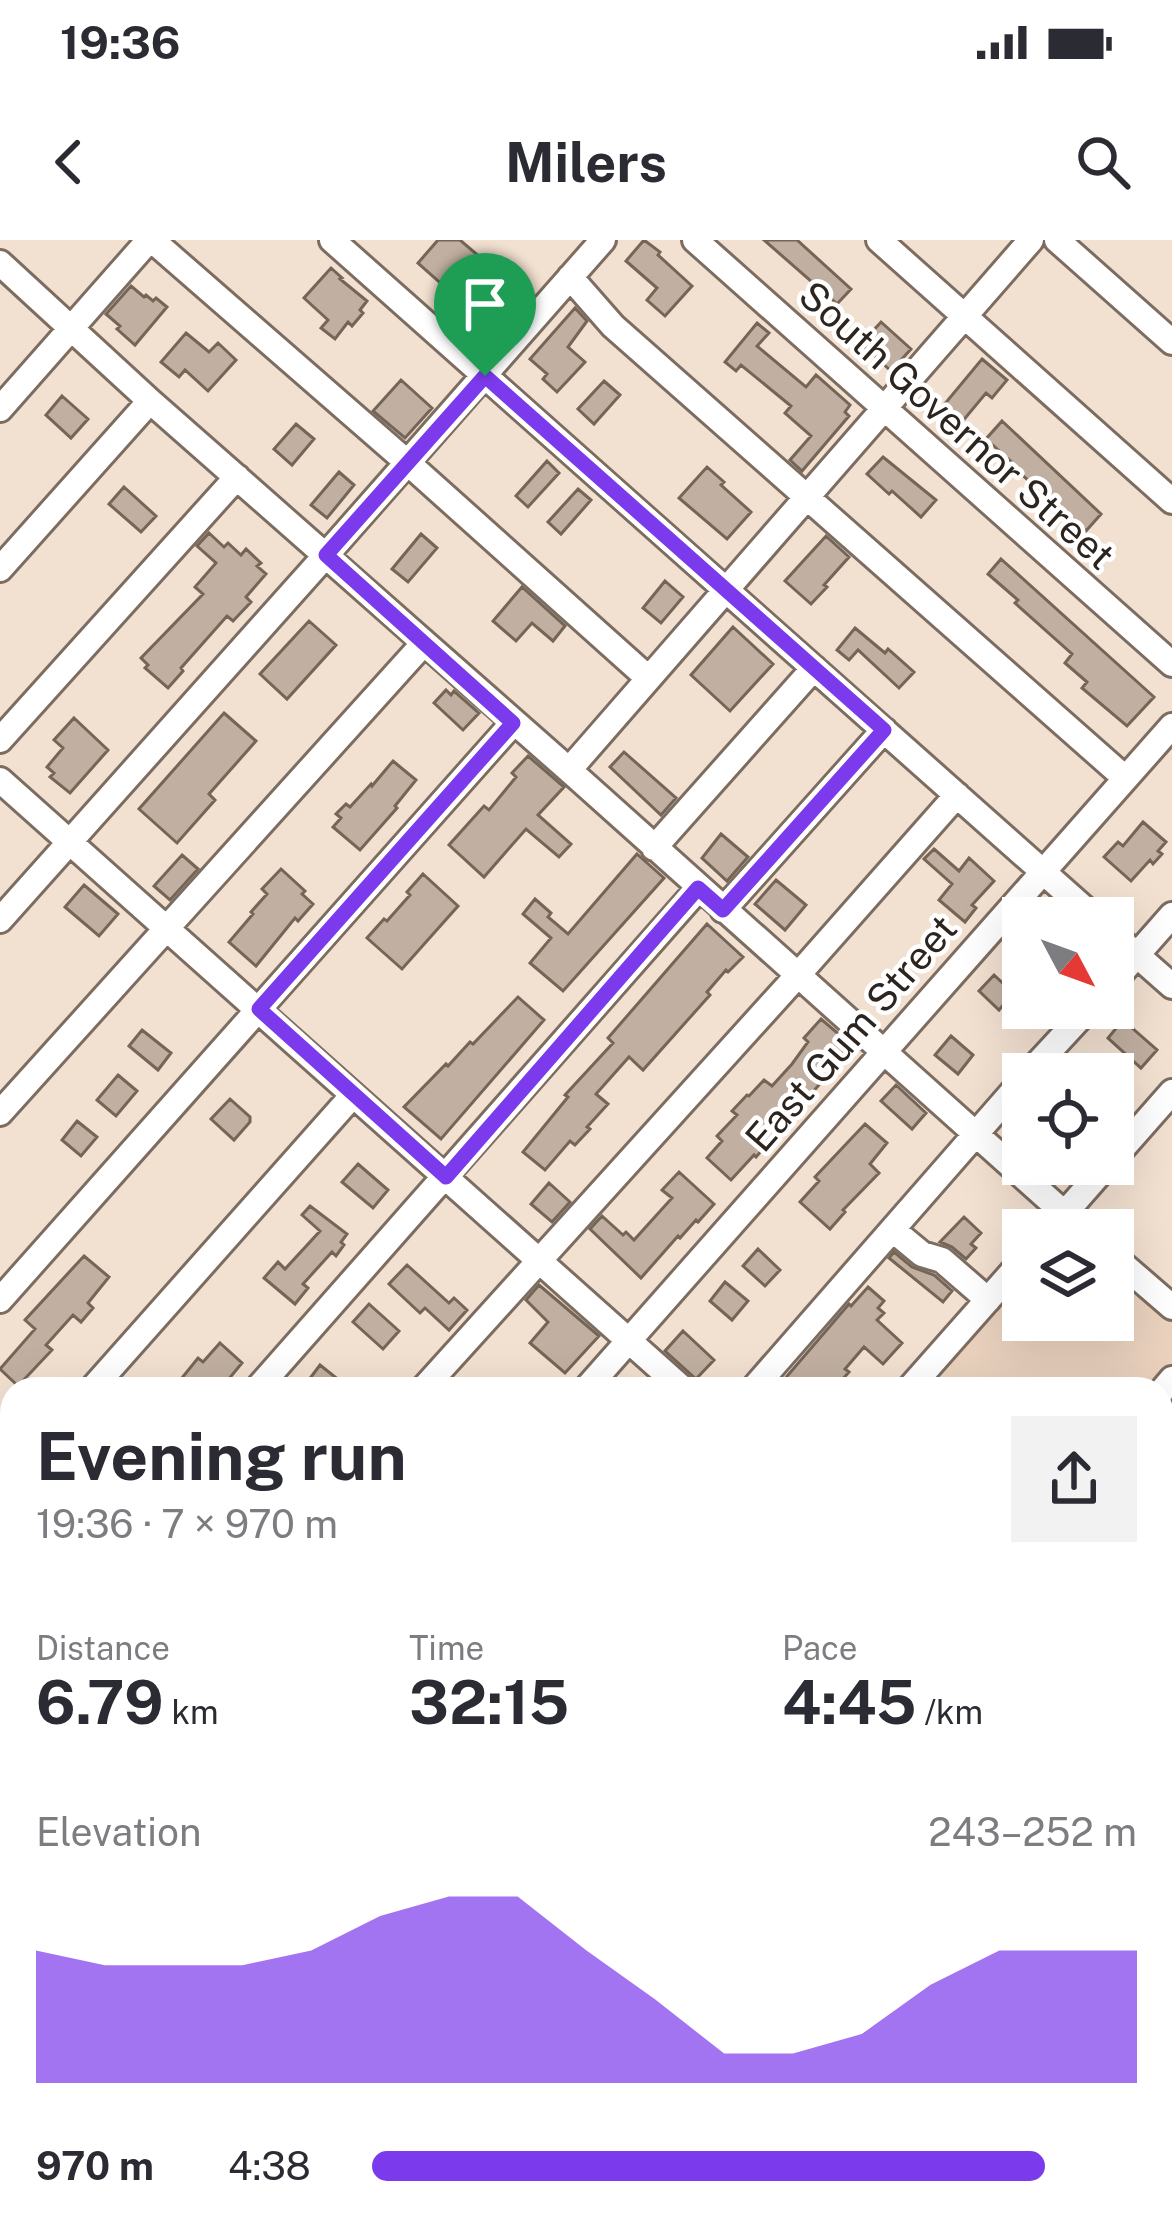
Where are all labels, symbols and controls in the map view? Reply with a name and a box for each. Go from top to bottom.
text: 19:36 [60,16,181,69]
icon: back [36,129,102,195]
icon: search [1070,129,1136,195]
text: Milers [505,131,667,194]
pin [434,253,536,376]
icon: arrive [452,271,518,337]
street label: South Governor Street [790,271,1124,579]
north arrow [1002,897,1134,1029]
map controls [1002,897,1134,1341]
street label: East Gum Street [736,906,966,1160]
button: locate [1002,1053,1134,1185]
button: layers [1002,1209,1134,1341]
button: share [1011,1416,1137,1542]
text: Evening run [36,1417,407,1495]
text: 19:36 · 7 × 970 m [36,1501,338,1547]
text: Distance [36,1629,170,1667]
text: Time [409,1629,484,1667]
text: Pace [782,1629,857,1667]
text: 6.79 [36,1667,163,1738]
text: 32:15 [409,1667,569,1738]
text: 4:45 [782,1667,917,1738]
text: km [163,1693,219,1731]
text: /km [917,1693,983,1731]
text: Elevation [36,1809,202,1855]
text: 243–252 m [928,1809,1137,1855]
text: 970 m [36,2143,154,2189]
text: 4:38 [228,2143,311,2189]

